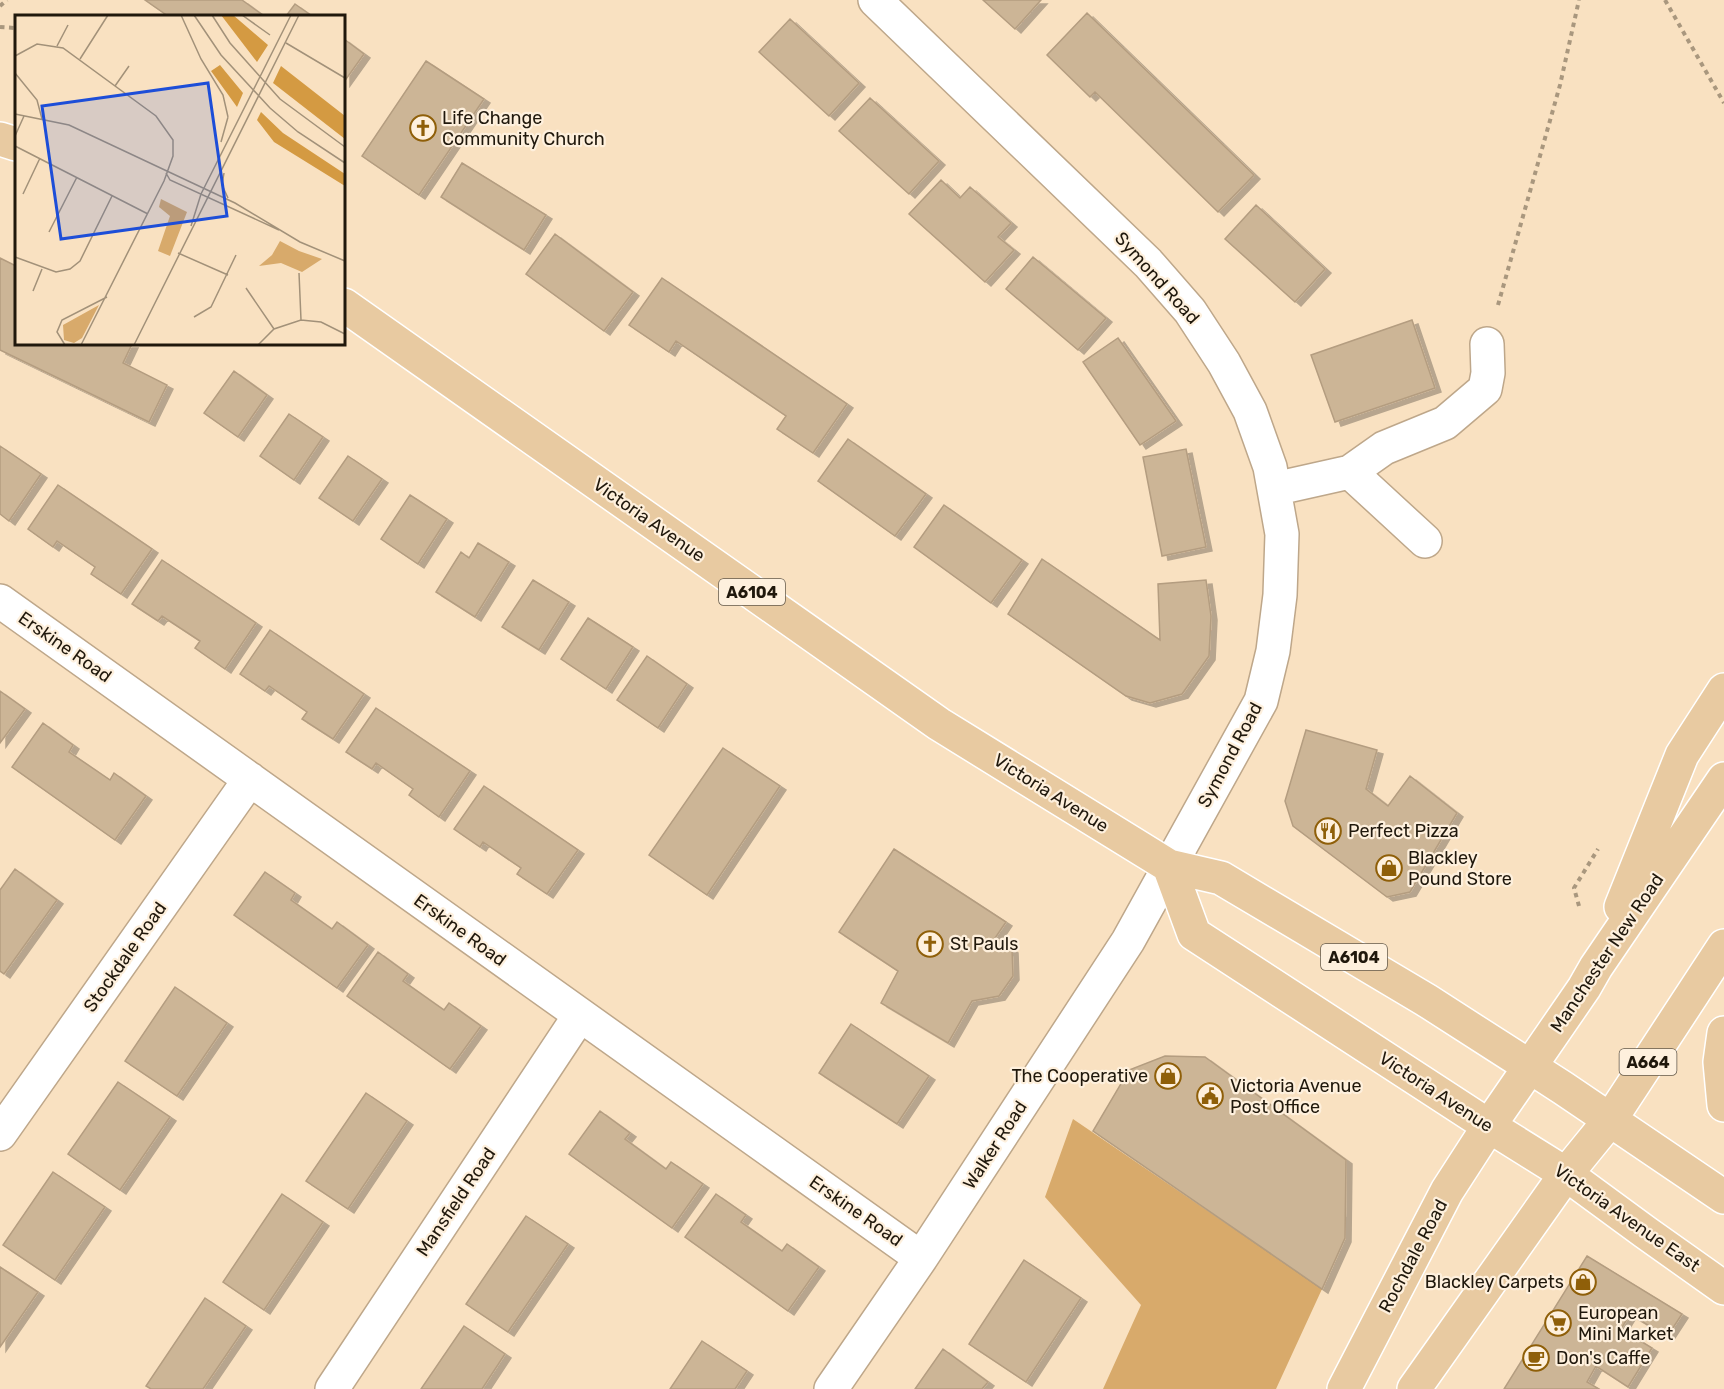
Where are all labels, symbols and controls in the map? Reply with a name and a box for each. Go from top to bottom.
inset map [15,15,345,345]
place label: Life Change Community Church [442,107,605,150]
church icon: Life Change Community Church [408,113,438,143]
street label: Symond Road [1110,227,1204,329]
street label: Victoria Avenue [589,473,709,567]
road number: A6104 [719,579,785,605]
street label: Erskine Road [14,607,116,687]
street label: Symond Road [1193,699,1267,811]
street label: Victoria Avenue [989,749,1113,837]
restaurant icon: Perfect Pizza [1313,816,1343,846]
place label: Perfect Pizza [1348,820,1459,842]
place label: Blackley Pound Store [1408,847,1512,890]
shop icon: Blackley Pound Store [1374,853,1404,883]
street label: Manchester New Road [1546,869,1668,1037]
street label: Erskine Road [410,889,510,971]
street label: Stockdale Road [79,898,171,1016]
church icon: St Pauls [915,929,945,959]
place label: St Pauls [950,933,1018,955]
road number: A6104 [1321,944,1387,970]
street label: Victoria Avenue [1375,1047,1497,1137]
road number: A664 [1620,1049,1676,1075]
shop icon: The Cooperative [1153,1061,1183,1091]
place label: The Cooperative [1011,1065,1148,1087]
place label: Victoria Avenue Post Office [1230,1075,1362,1118]
public building icon: Victoria Avenue Post Office [1195,1081,1225,1111]
street label: Walker Road [958,1097,1032,1193]
street label: Mansfield Road [412,1143,500,1261]
street label: Victoria Avenue East [1550,1159,1704,1277]
street label: Erskine Road [805,1171,907,1251]
street label: Rochdale Road [1374,1196,1452,1316]
shop icon: Blackley Carpets [1568,1267,1598,1297]
place label: Blackley Carpets [1425,1271,1564,1293]
place label: European Mini Market [1578,1302,1673,1345]
supermarket icon: European Mini Market [1543,1308,1573,1338]
cafe icon: Don's Caffe [1521,1343,1551,1373]
place label: Don's Caffe [1556,1347,1650,1369]

